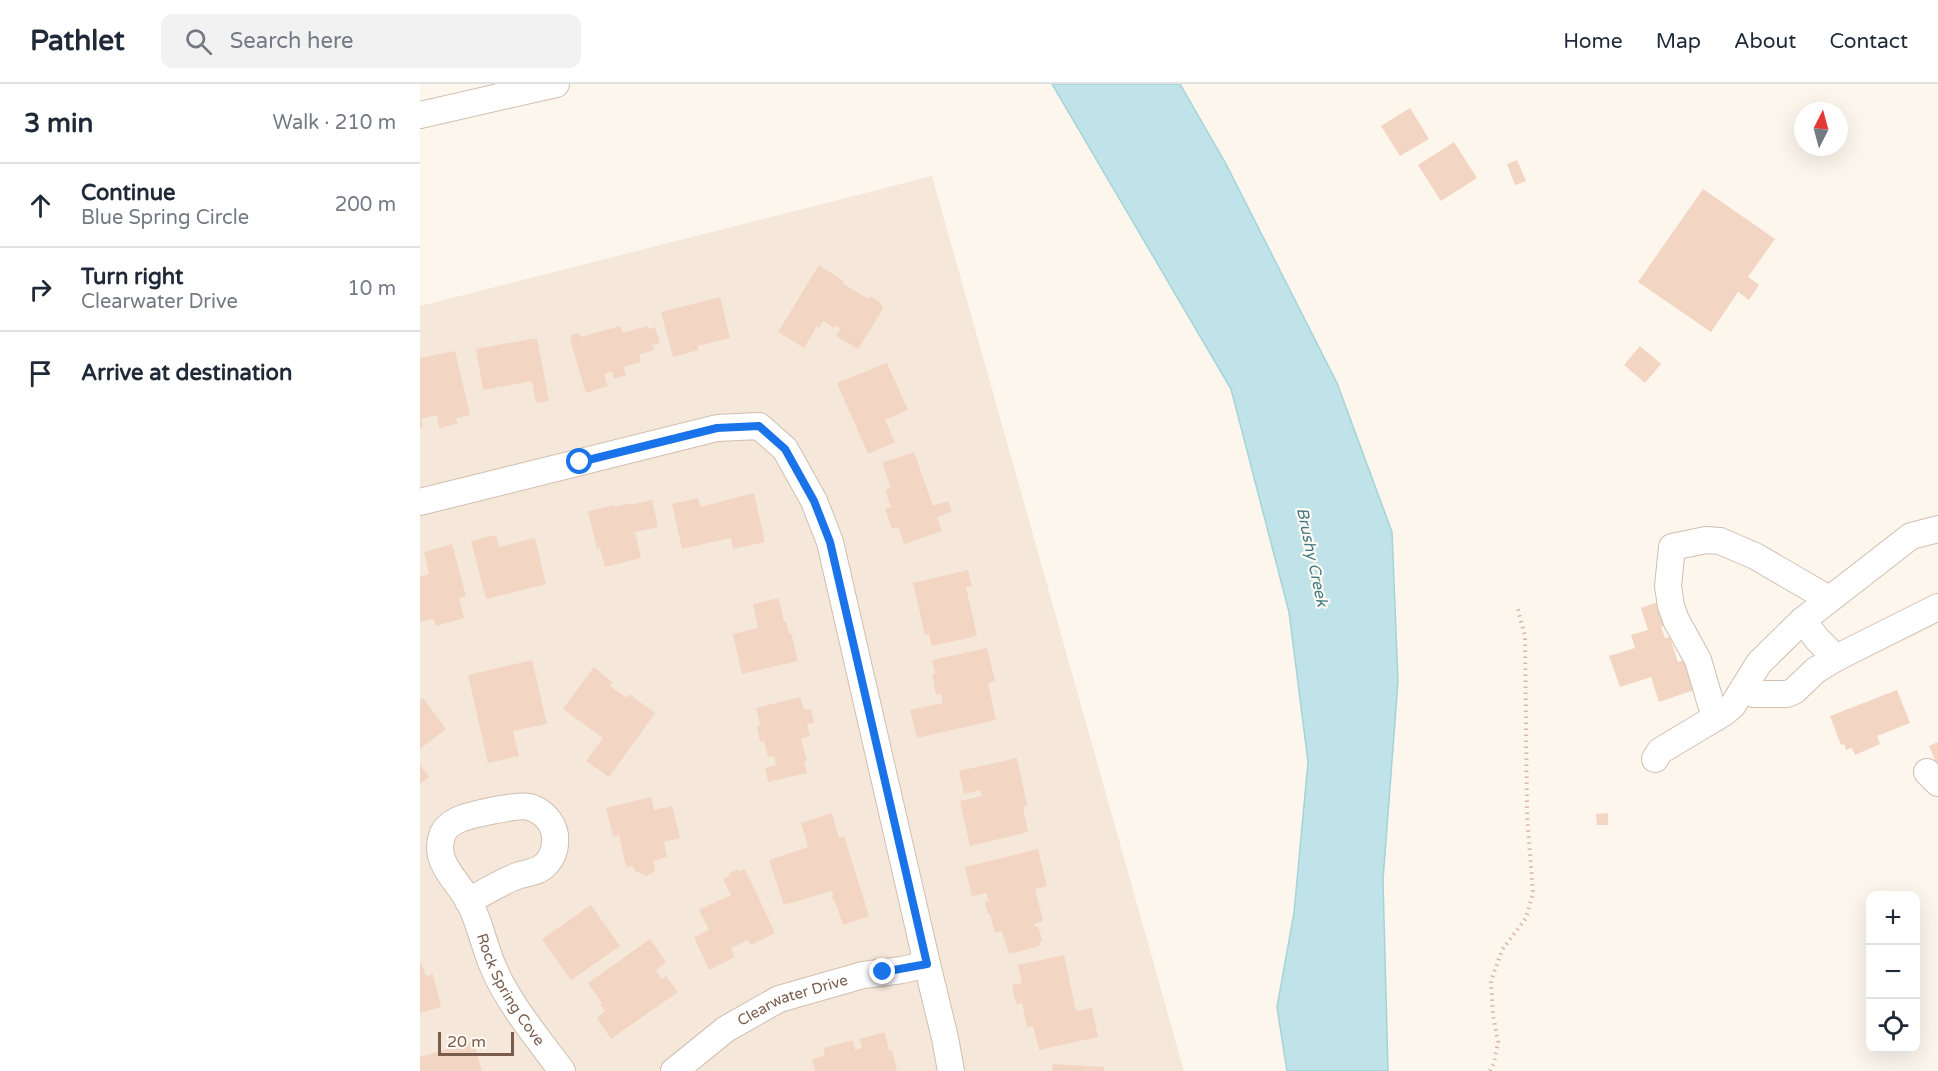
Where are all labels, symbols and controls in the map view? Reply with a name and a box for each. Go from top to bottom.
search box [161,14,581,68]
text: Pathlet [30,24,125,58]
icon: search [182,25,215,58]
text: Search here [230,28,353,54]
text: Home [1563,29,1623,54]
text: Map [1656,29,1701,54]
text: About [1734,29,1796,54]
text: Contact [1829,29,1908,54]
north arrow [1794,102,1848,156]
text: 3 min [24,108,93,139]
text: Walk · 210 m [273,111,396,135]
text: Continue [81,180,176,206]
icon: ahead [24,189,57,222]
text: 200 m [335,193,396,217]
text: Blue Spring Circle [81,206,249,230]
text: Turn right [81,264,183,290]
icon: right [24,273,57,306]
text: 10 m [347,277,396,301]
text: Clearwater Drive [81,290,238,314]
icon: arrive [24,357,57,390]
text: Arrive at destination [81,360,292,386]
route start [566,448,592,474]
water label: Brushy Creek [1292,506,1333,610]
map controls [1866,891,1920,1053]
button: + [1866,891,1920,945]
street label: Rock Spring Cove [473,931,549,1049]
button: − [1866,945,1920,999]
route end [869,958,895,984]
street label: Clearwater Drive [734,971,850,1030]
button: locate [1866,999,1920,1053]
scale bar [438,1029,514,1056]
text: 20 m [447,1032,486,1052]

